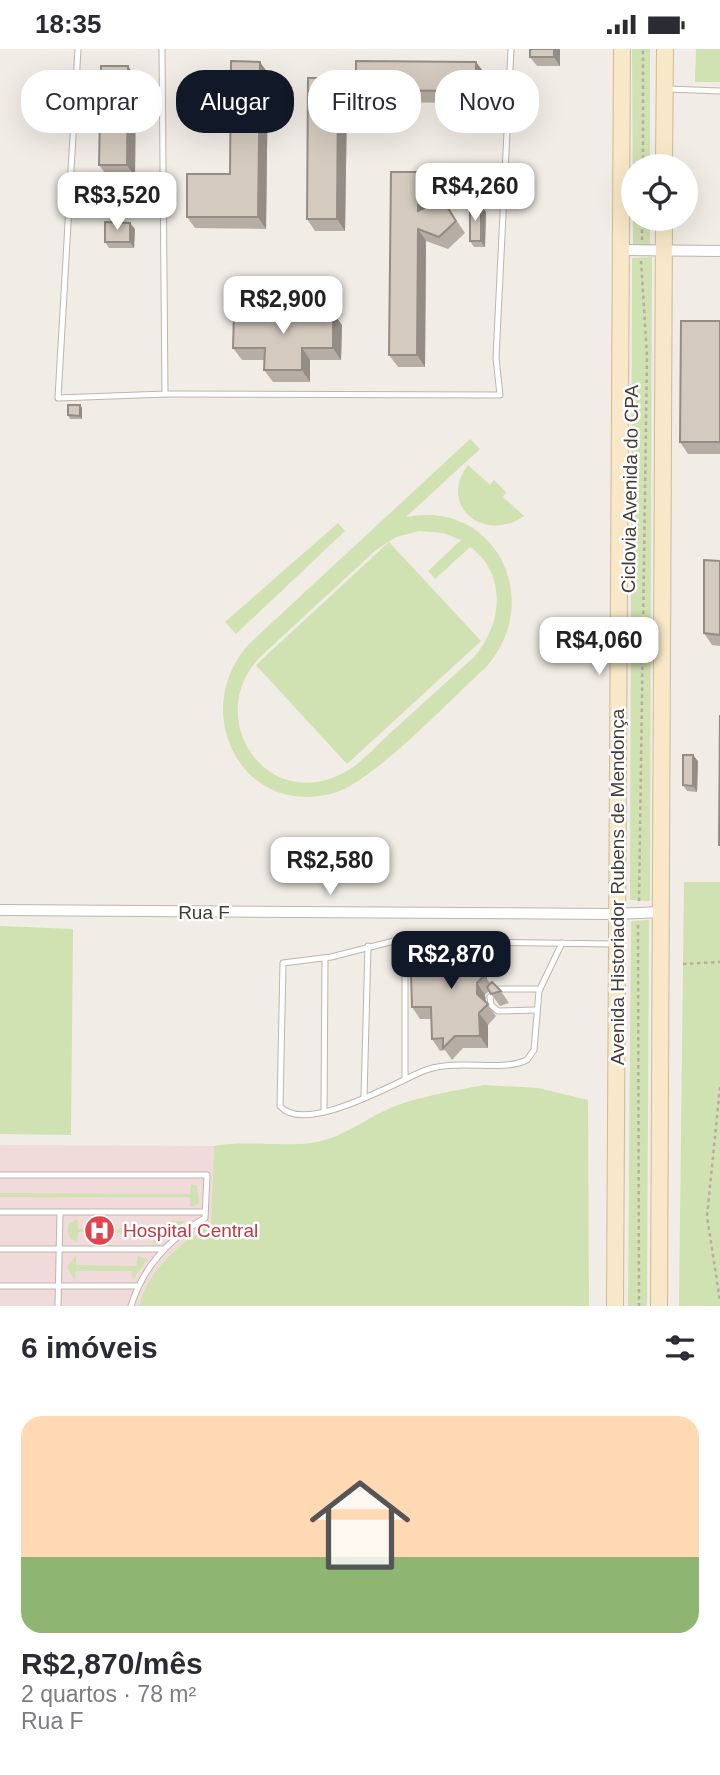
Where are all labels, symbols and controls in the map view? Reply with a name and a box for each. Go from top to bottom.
text: 18:35 [35,9,102,39]
chip: Comprar [21,70,162,133]
chip: Alugar [176,70,294,133]
chip: Filtros [308,70,421,133]
chip: Novo [435,70,539,133]
map controls [621,154,698,231]
button: locate [621,154,698,231]
pin: R$4,260 [410,163,540,223]
pin: R$3,520 [52,173,182,232]
text: R$4,260 [432,173,518,199]
text: R$3,520 [74,182,160,208]
pin: R$2,900 [218,277,348,336]
text: R$2,900 [240,286,326,312]
street label: Ciclovia Avenida do CPA [618,384,642,593]
pin: R$4,060 [534,617,664,677]
text: R$4,060 [556,627,642,653]
street label: Avenida Historiador Rubens de Mendonça [607,708,628,1065]
pin: R$2,580 [265,837,395,897]
text: R$2,580 [287,847,373,873]
street label: Rua F [178,902,230,923]
pin: R$2,870 [386,932,516,991]
text: R$2,870 [408,941,494,967]
hospital icon: Hospital Central [83,1213,117,1247]
place label: Hospital Central [123,1220,258,1241]
icon: filters [661,1329,699,1367]
text: 6 imóveis [21,1331,158,1364]
icon: home [297,1462,423,1588]
text: R$2,870/mês [21,1647,203,1680]
text: 2 quartos · 78 m² [21,1681,196,1707]
text: Rua F [21,1708,84,1734]

